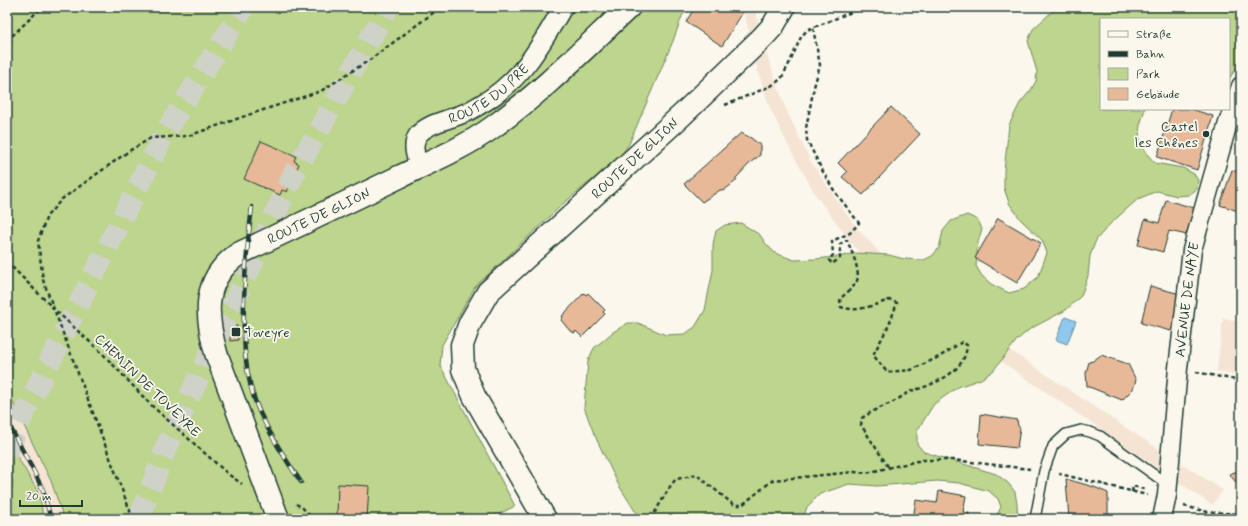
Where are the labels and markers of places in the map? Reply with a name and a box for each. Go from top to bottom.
place label: Castel les Chênes [1135,118,1198,152]
marker: Castel les Chênes [1201,129,1211,139]
place label: Toveyre [245,324,290,342]
marker: Toveyre [230,326,242,338]

